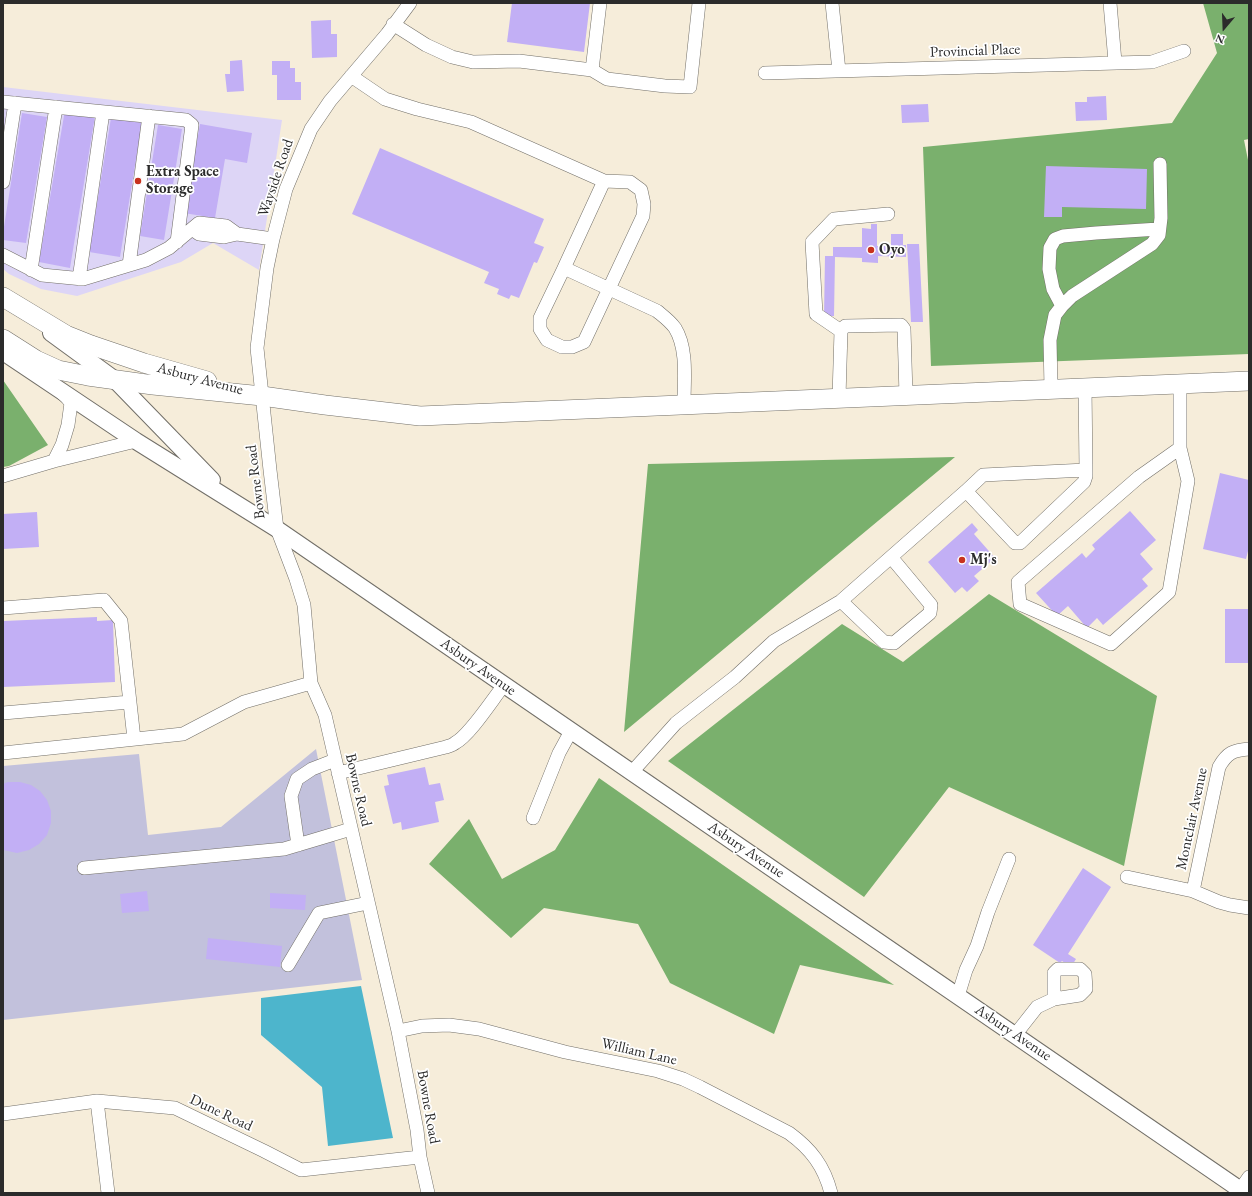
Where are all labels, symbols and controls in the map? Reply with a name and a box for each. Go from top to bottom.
north arrow [1204,8,1244,48]
text: N [1214,31,1227,47]
street label: Provincial Place [929,40,1021,62]
street label: Wayside Road [254,137,298,219]
place label: Extra Space Storage [146,163,219,198]
marker: Extra Space Storage [133,176,143,186]
place label: Oyo [879,241,905,259]
marker: Oyo [866,245,876,255]
street label: Asbury Avenue [155,359,245,399]
street label: Bowne Road [243,444,269,520]
place label: Mj's [970,551,997,569]
marker: Mj's [957,555,967,565]
street label: Asbury Avenue [437,634,519,700]
street label: Bowne Road [341,752,375,828]
street label: Montclair Avenue [1172,766,1212,872]
street label: Asbury Avenue [704,818,788,882]
street label: Asbury Avenue [971,1001,1055,1065]
street label: William Lane [599,1035,679,1069]
street label: Bowne Road [413,1069,443,1145]
street label: Dune Road [187,1091,255,1135]

